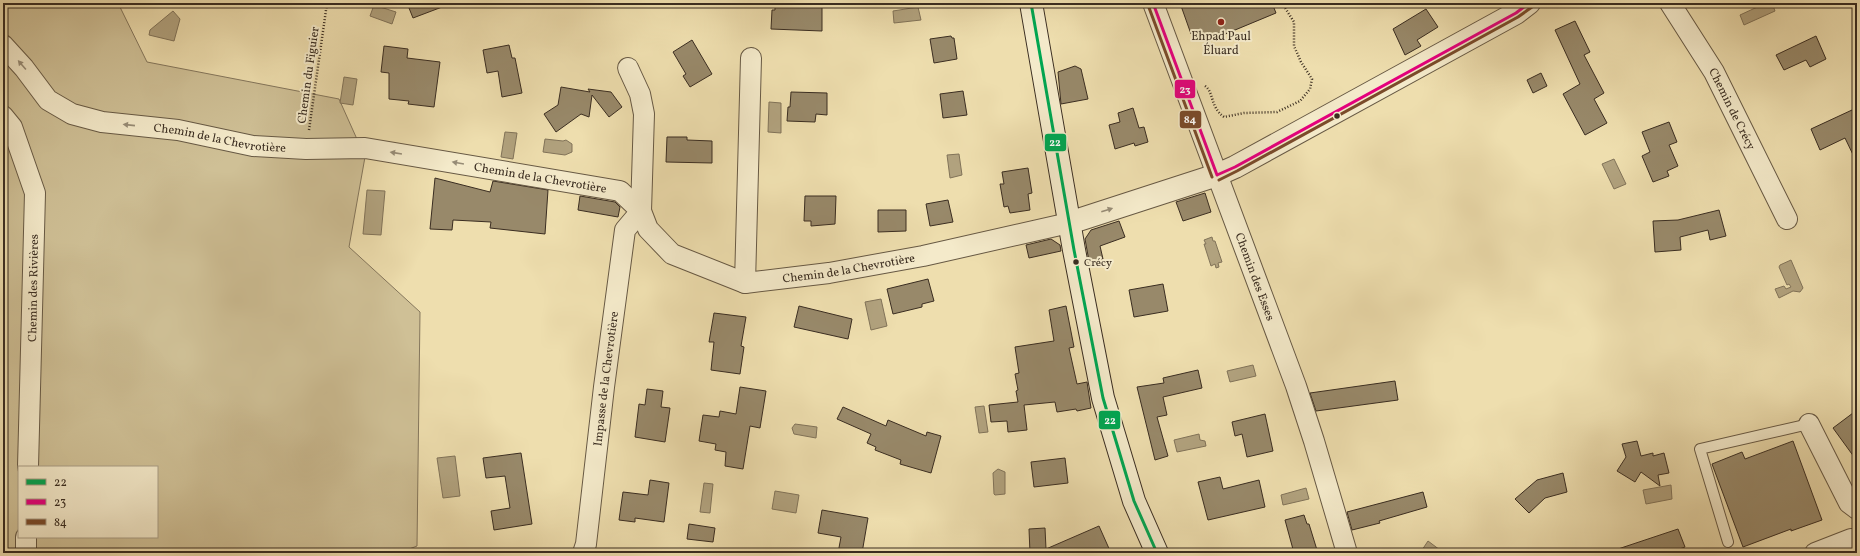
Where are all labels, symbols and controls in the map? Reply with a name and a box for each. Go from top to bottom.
marker: Ehpad Paul Éluard [1216,17,1226,27]
street label: Chemin du Figuier [294,26,324,125]
place label: Ehpad Paul Éluard [1191,29,1251,59]
one-way arrow [17,60,26,70]
street label: Chemin de Crécy [1704,66,1759,154]
line badge: 23 [1174,79,1196,99]
text: 23 [1179,83,1191,98]
line badge: 84 [1179,110,1202,129]
unlabelled marker [1332,111,1342,121]
text: 84 [1184,113,1197,128]
street label: Chemin de la Chevrotière [153,120,287,157]
one-way arrow [123,122,135,128]
line badge: 22 [1044,133,1067,152]
text: 22 [1049,136,1061,151]
one-way arrow [390,150,403,156]
one-way arrow [452,160,464,166]
street label: Chemin de la Chevrotière [473,160,608,198]
one-way arrow [1101,207,1113,213]
street label: Chemin des Esses [1230,231,1278,323]
street label: Chemin des Rivières [25,234,43,342]
street label: Chemin de la Chevrotière [782,251,917,287]
place label: Crécy [1084,256,1112,271]
marker: Crécy [1071,257,1081,267]
street label: Impasse de la Chevrotière [590,310,623,447]
line badge: 22 [1098,410,1121,430]
text: 22 [1104,414,1116,429]
legend [18,466,158,538]
text: 22 [54,475,67,491]
text: 23 [54,495,66,511]
text: 84 [54,515,67,531]

